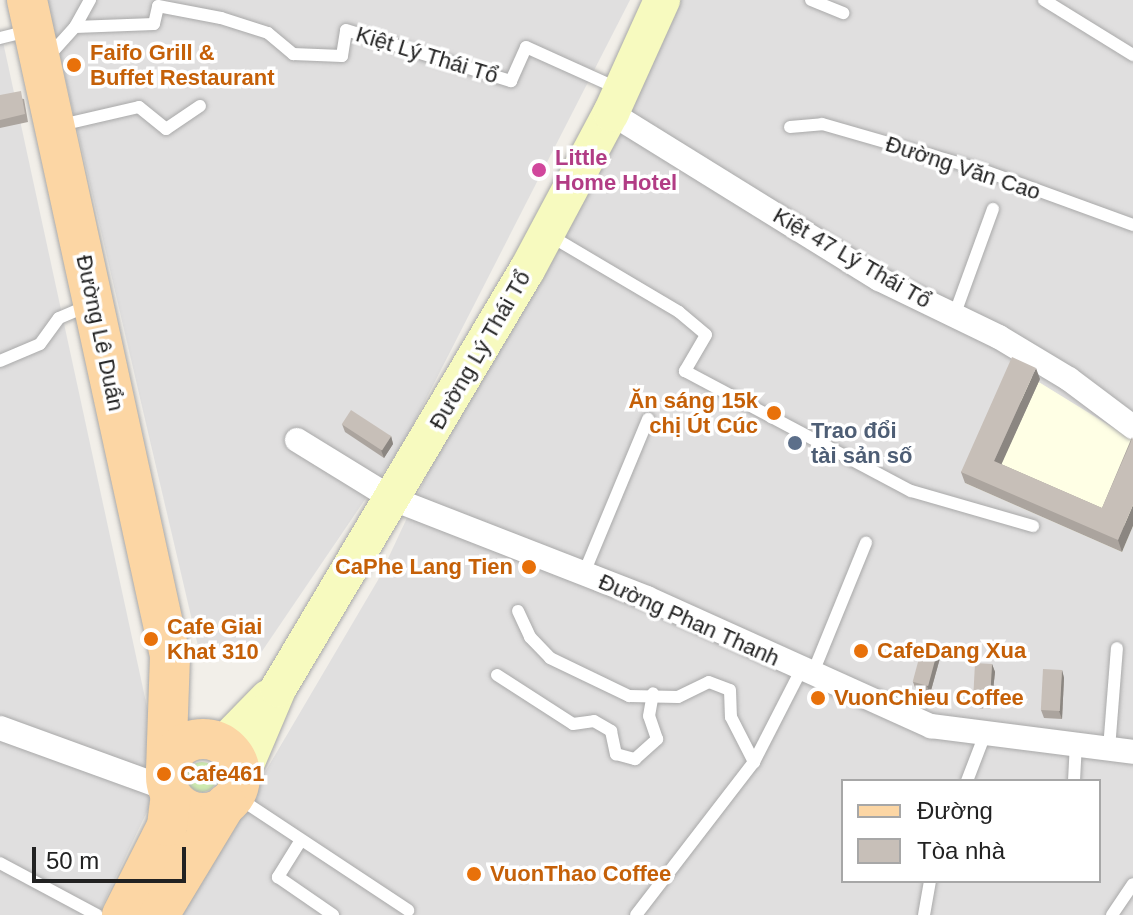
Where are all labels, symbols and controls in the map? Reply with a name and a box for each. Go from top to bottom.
street label: Kiệt Lý Thái Tổ [352,21,502,89]
place label: Faifo Grill & Buffet Restaurant [90,39,275,90]
marker: Faifo Grill & Buffet Restaurant [65,56,83,74]
street label: Đường Văn Cao [882,131,1044,205]
place label: Little Home Hotel [555,144,677,196]
marker: Little Home Hotel [530,161,548,179]
street label: Kiệt 47 Lý Thái Tổ [768,202,936,314]
street label: Đường Lê Duẩn [71,253,129,413]
street label: Đường Lý Thái Tổ [424,266,536,434]
place label: Ăn sáng 15k chị Út Cúc [628,387,758,438]
marker: Ăn sáng 15k chị Út Cúc [765,404,783,422]
place label: Trao đổi tài sản số [811,417,912,468]
marker: Trao đổi tài sản số [786,434,804,452]
place label: CaPhe Lang Tien [335,554,513,580]
marker: CaPhe Lang Tien [520,558,538,576]
street label: Đường Phan Thanh [594,568,784,672]
place label: Cafe Giai Khat 310 [167,613,262,664]
marker: Cafe Giai Khat 310 [142,630,160,648]
place label: CafeDang Xua [877,638,1026,664]
marker: CafeDang Xua [852,642,870,660]
place label: VuonChieu Coffee [834,685,1024,711]
marker: VuonChieu Coffee [809,689,827,707]
place label: Cafe461 [180,761,264,787]
marker: Cafe461 [155,765,173,783]
legend [841,779,1101,883]
text: Đường [917,797,993,824]
scale bar [36,831,190,881]
text: Tòa nhà [917,837,1005,864]
text: 50 m [46,847,99,874]
place label: VuonThao Coffee [490,861,671,887]
marker: VuonThao Coffee [465,865,483,883]

